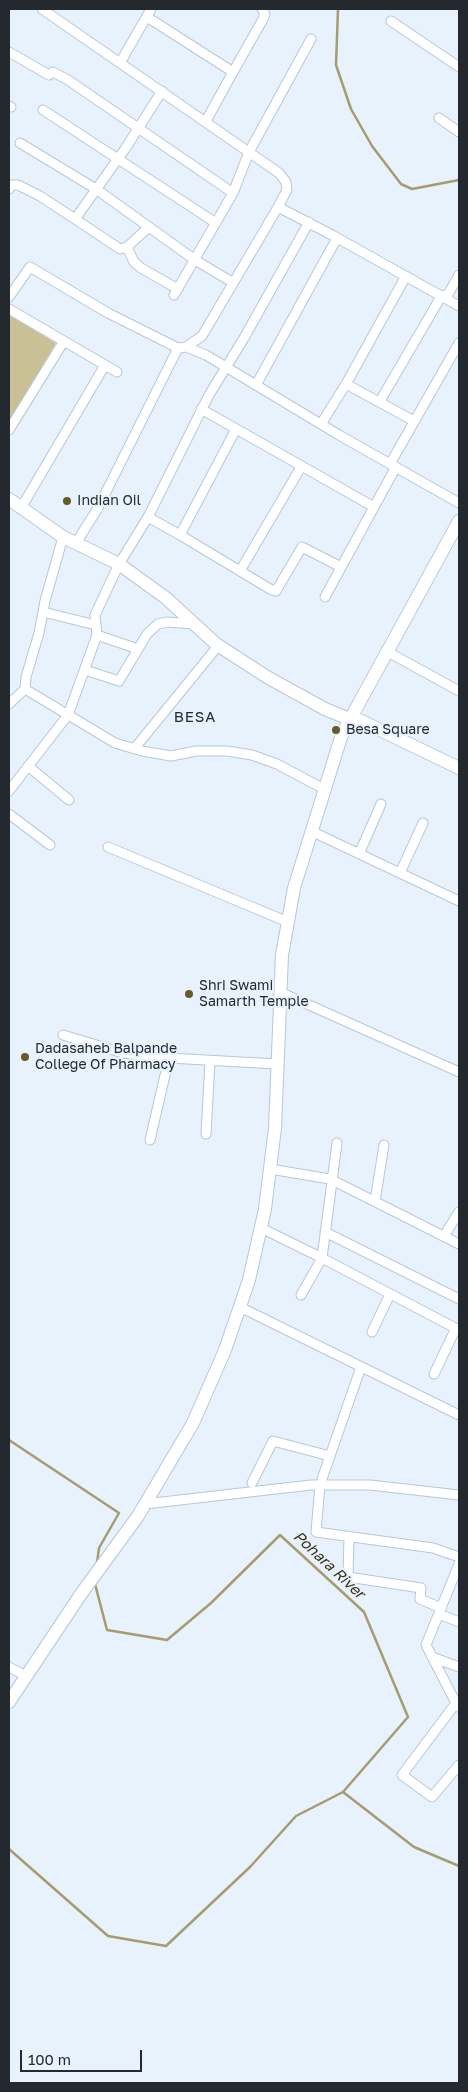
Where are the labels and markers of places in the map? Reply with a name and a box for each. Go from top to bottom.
place label: Indian Oil [77,493,141,509]
marker: Indian Oil [61,495,73,507]
place label: Besa Square [346,722,430,738]
marker: Besa Square [330,724,342,736]
place label: Shri Swami Samarth Temple [199,978,309,1010]
marker: Shri Swami Samarth Temple [183,988,195,1000]
place label: Dadasaheb Balpande College Of Pharmacy [35,1041,177,1074]
marker: Dadasaheb Balpande College Of Pharmacy [19,1051,31,1063]

